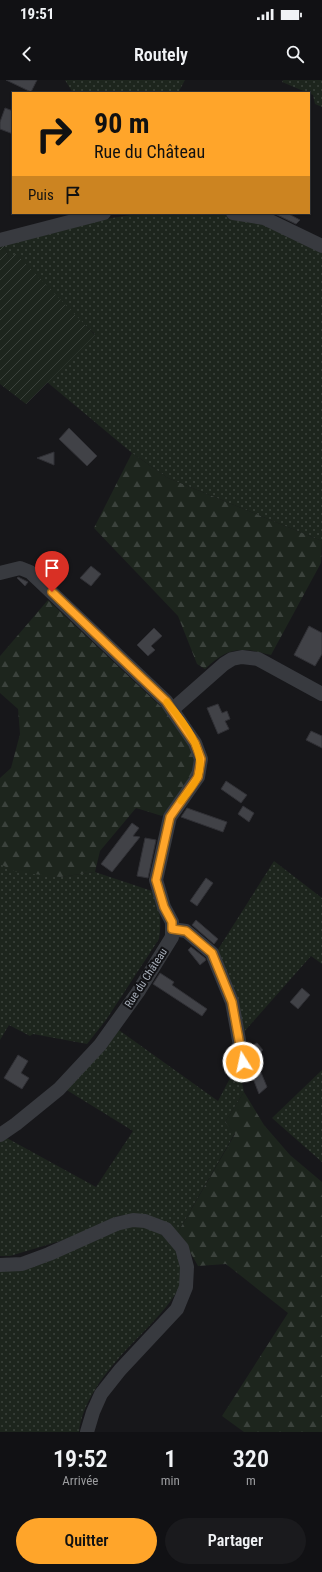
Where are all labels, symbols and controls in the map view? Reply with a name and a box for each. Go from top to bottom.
text: 19:51 [20,5,54,23]
icon: back [16,43,38,65]
icon: search [284,43,306,65]
text: Routely [134,44,188,65]
text: 90 m [94,107,150,140]
icon: right [28,108,80,160]
text: Rue du Château [94,141,205,162]
icon: arrive [62,184,84,206]
text: Puis [28,186,54,204]
pin [35,551,69,592]
icon: arrive [41,557,63,579]
street label: Rue du Château [122,946,170,1010]
position arrow [222,1041,264,1083]
text: 19:52 [53,1445,108,1473]
text: 1 [164,1445,176,1473]
text: 320 [233,1445,269,1473]
text: Arrivée [62,1473,98,1488]
text: min [161,1473,180,1488]
text: m [246,1473,256,1488]
button: Quitter [16,1518,157,1564]
button: Partager [165,1518,306,1564]

